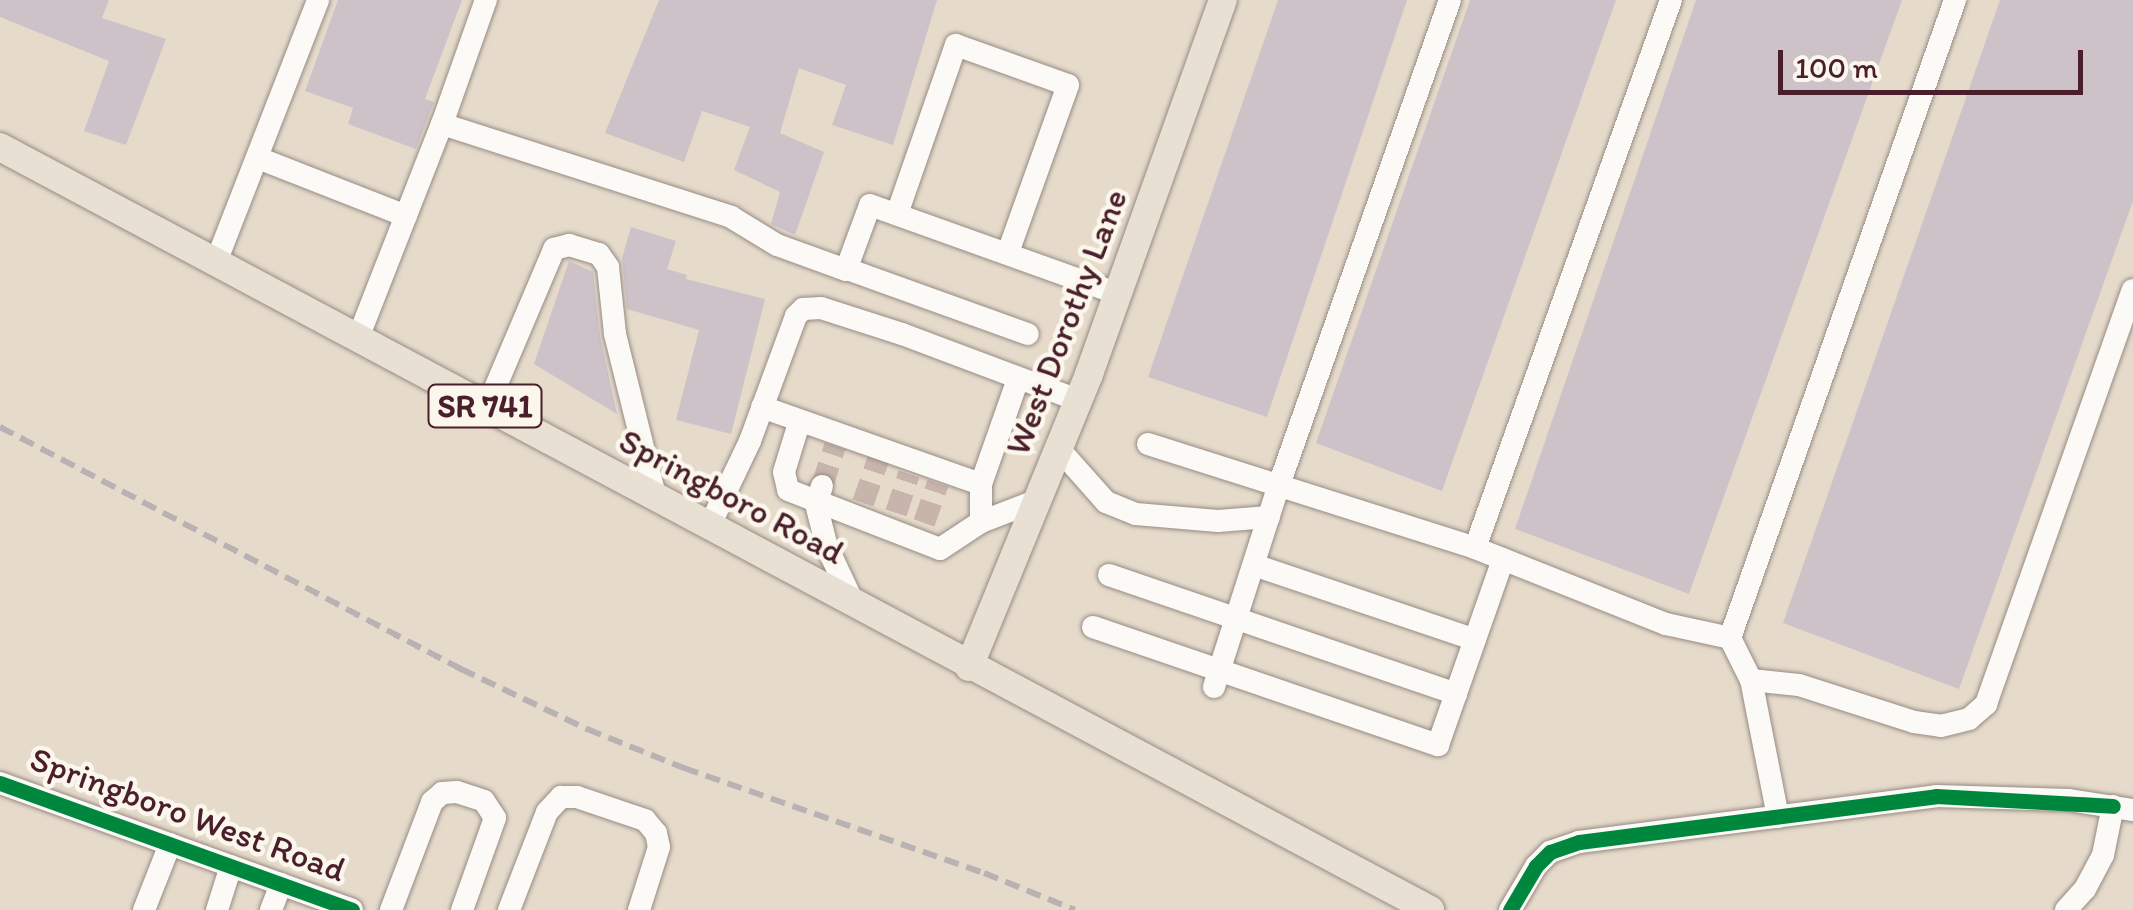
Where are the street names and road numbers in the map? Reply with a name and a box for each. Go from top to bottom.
street label: West Dorothy Lane [996,182,1136,462]
road number: SR 741 [428,379,542,433]
street label: Springboro Road [612,419,852,573]
street label: Springboro West Road [25,738,351,890]

